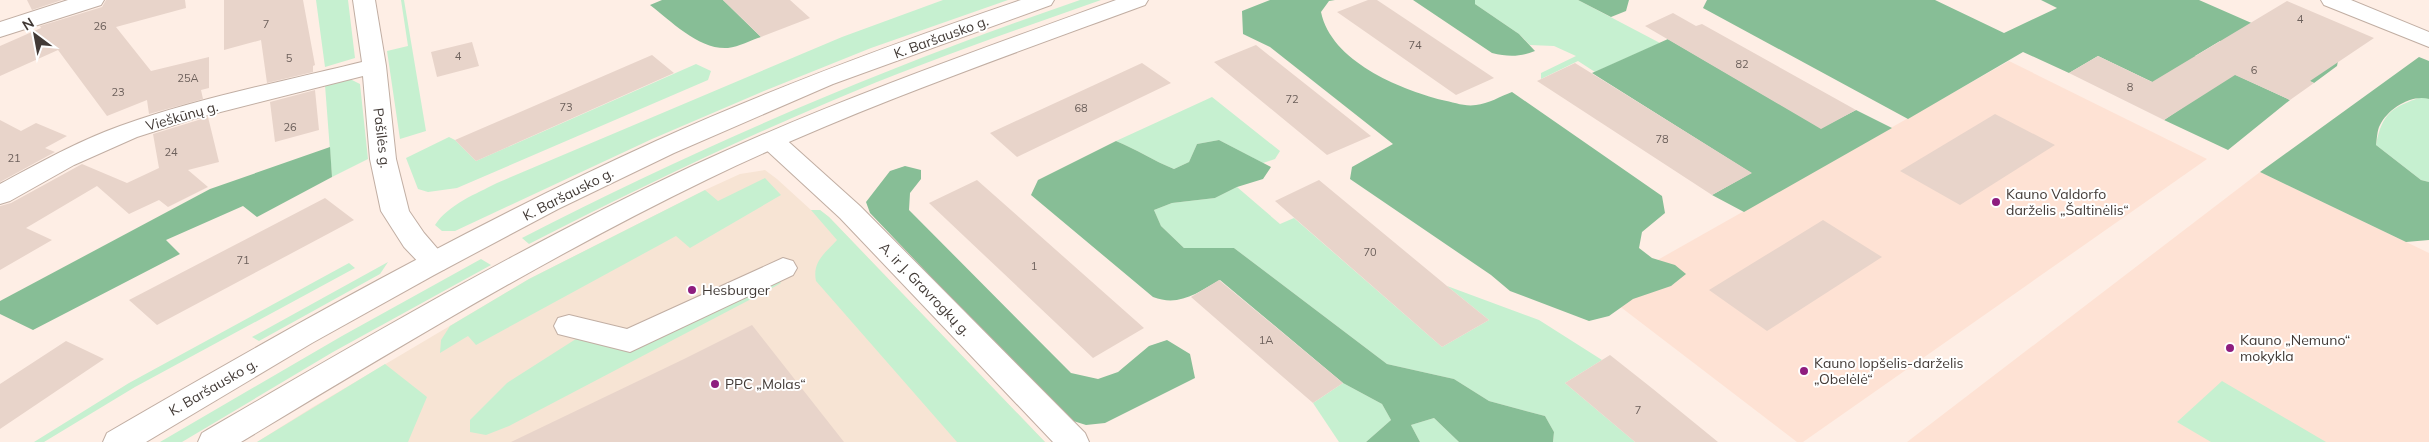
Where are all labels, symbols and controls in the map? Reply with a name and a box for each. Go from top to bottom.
north arrow [10,10,60,60]
street label: K. Baršausko g. [891,12,991,62]
house number: 4 [2297,12,2304,26]
text: N [19,14,37,34]
house number: 7 [263,17,269,31]
house number: 26 [93,19,107,33]
house number: 74 [1408,38,1422,52]
house number: 4 [455,49,462,63]
house number: 5 [286,51,293,65]
house number: 82 [1735,57,1749,71]
house number: 6 [2251,63,2258,77]
house number: 25A [177,71,199,85]
house number: 8 [2127,80,2134,94]
house number: 23 [111,85,125,99]
house number: 72 [1285,92,1299,106]
street label: Vieškūnų g. [144,97,220,135]
house number: 73 [559,100,573,114]
house number: 68 [1074,101,1088,115]
street label: Pašilės g. [369,107,395,169]
house number: 26 [283,120,297,134]
house number: 78 [1655,132,1669,146]
house number: 24 [164,145,178,159]
house number: 21 [7,151,21,165]
street label: K. Baršausko g. [520,163,616,225]
place label: Kauno Valdorfo darželis „Šaltinėlis“ [2006,185,2129,219]
marker: Kauno Valdorfo darželis „Šaltinėlis“ [1990,196,2002,208]
street label: A. ir J. Gravrogkų g. [876,238,974,340]
house number: 70 [1363,245,1377,259]
house number: 71 [236,253,250,267]
house number: 1 [1031,259,1037,273]
place label: Hesburger [702,281,771,299]
marker: Hesburger [686,284,698,296]
place label: Kauno „Nemuno“ mokykla [2240,331,2350,365]
house number: 1A [1259,333,1273,347]
marker: Kauno „Nemuno“ mokykla [2224,342,2236,354]
street label: K. Baršausko g. [165,354,261,420]
place label: Kauno lopšelis-darželis „Obelėlė“ [1814,354,1964,388]
marker: Kauno lopšelis-darželis „Obelėlė“ [1798,365,1810,377]
place label: PPC „Molas“ [725,375,806,393]
marker: PPC „Molas“ [709,378,721,390]
house number: 7 [1635,403,1641,417]

